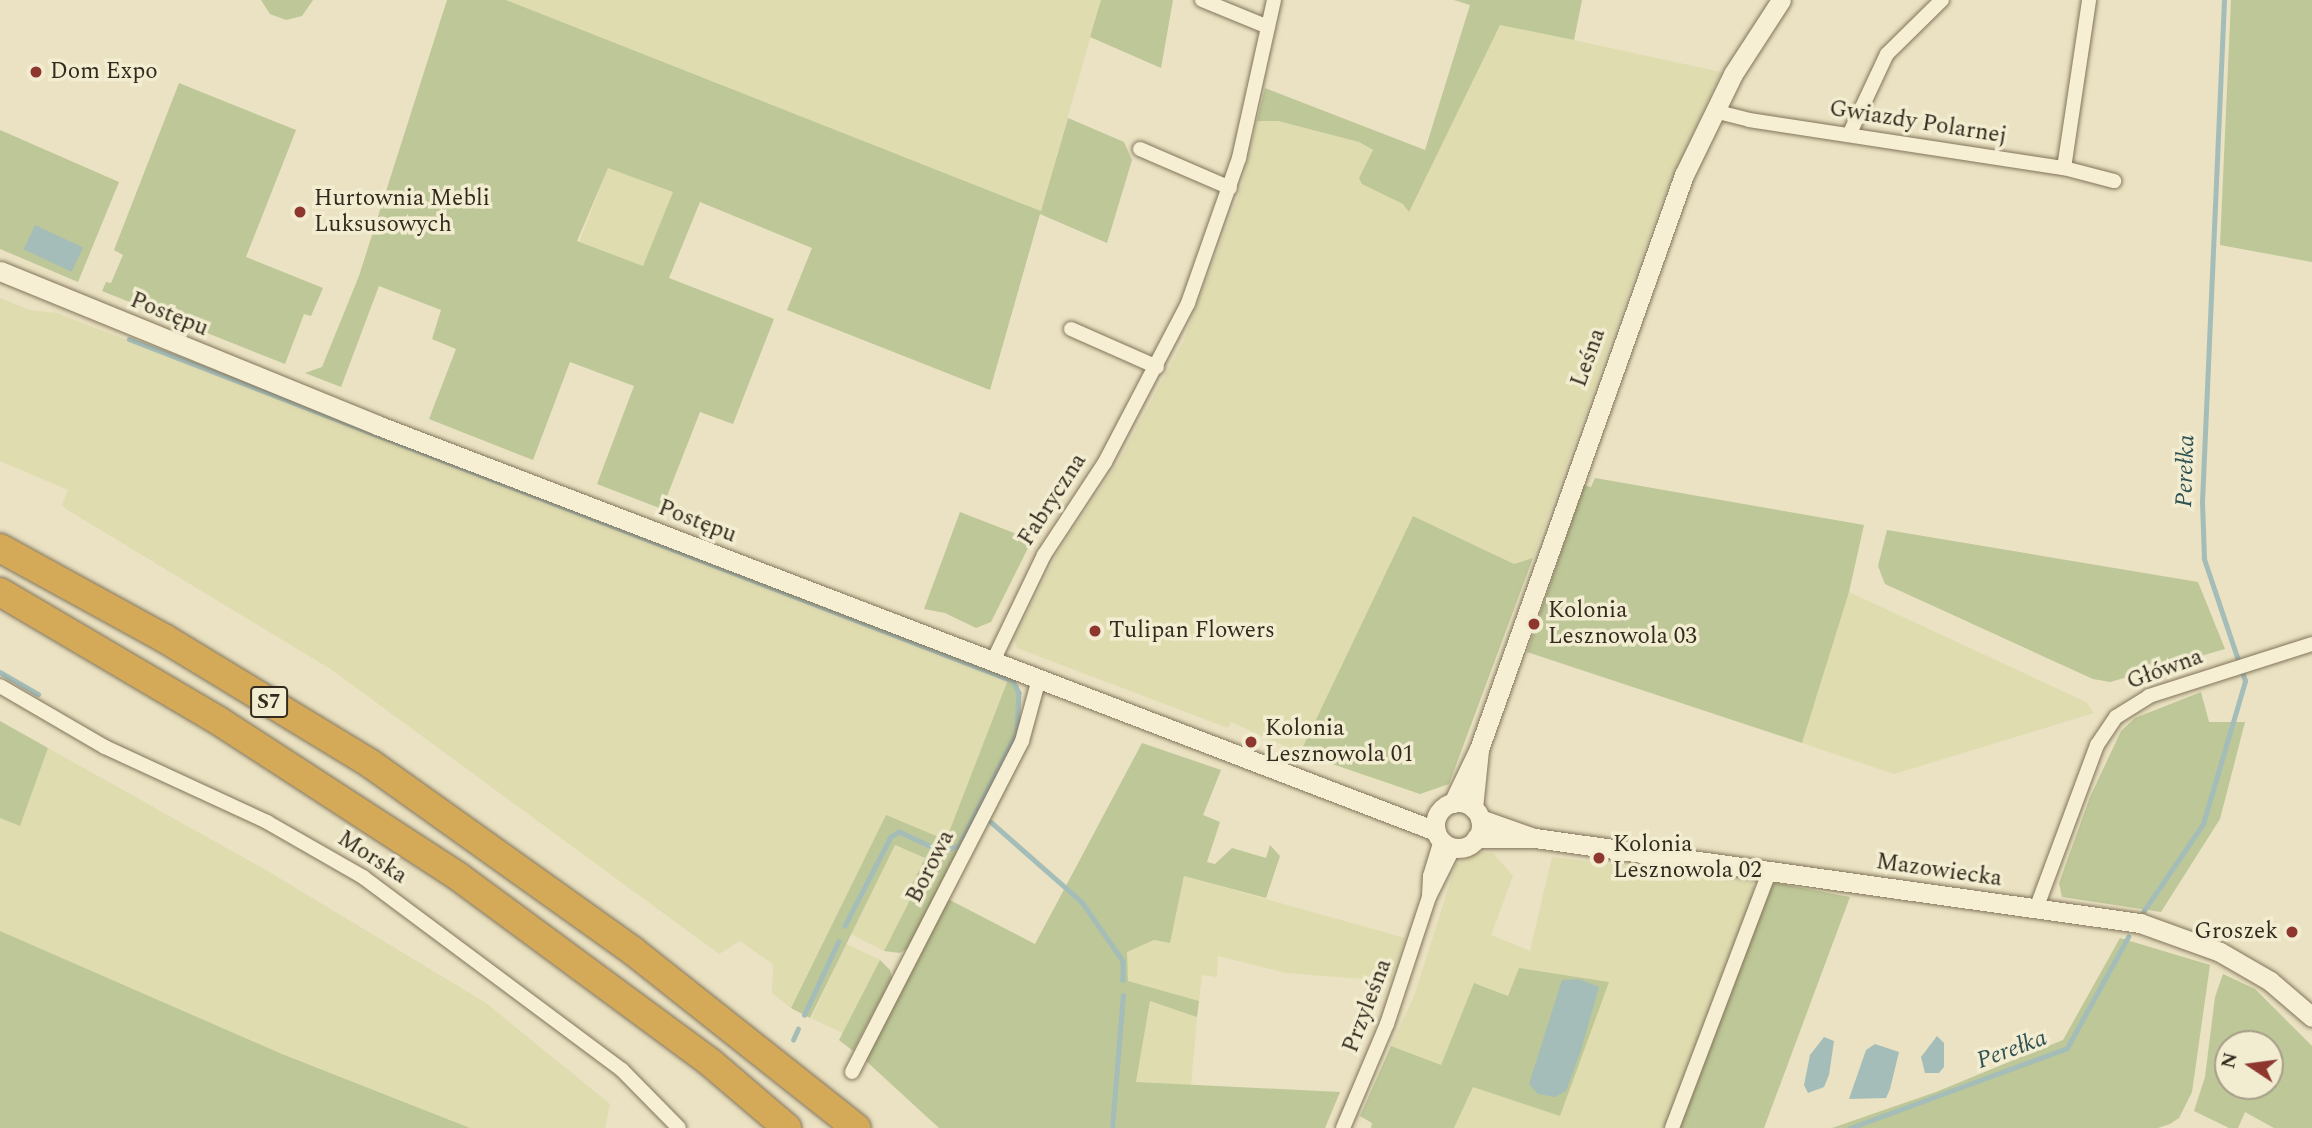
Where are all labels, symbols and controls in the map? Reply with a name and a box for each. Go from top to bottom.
place label: Dom Expo [50,58,158,86]
marker: Dom Expo [28,64,44,80]
street label: Gwiazdy Polarnej [1827,95,2009,151]
place label: Hurtownia Mebli Luksusowych [314,185,490,239]
marker: Hurtownia Mebli Luksusowych [292,204,308,220]
street label: Postępu [126,287,212,343]
street label: Leśna [1566,325,1612,391]
water label: Perełka [2170,434,2202,508]
street label: Fabryczna [1013,449,1093,551]
street label: Postępu [654,495,740,549]
place label: Kolonia Lesznowola 03 [1548,597,1697,651]
marker: Kolonia Lesznowola 03 [1526,616,1542,632]
place label: Tulipan Flowers [1109,617,1275,645]
marker: Tulipan Flowers [1087,623,1103,639]
street label: Główna [2123,644,2207,696]
road number: S7 [250,684,288,720]
place label: Kolonia Lesznowola 01 [1265,715,1414,769]
marker: Kolonia Lesznowola 01 [1243,734,1259,750]
street label: Morska [332,825,412,891]
street label: Borowa [901,826,961,908]
place label: Kolonia Lesznowola 02 [1613,831,1762,885]
street label: Mazowiecka [1874,849,2004,893]
marker: Kolonia Lesznowola 02 [1591,850,1607,866]
place label: Groszek [2194,918,2278,946]
marker: Groszek [2284,924,2300,940]
street label: Przyleśna [1338,955,1398,1057]
water label: Perełka [1973,1024,2051,1076]
north arrow [2214,1030,2284,1100]
text: N [2214,1050,2246,1071]

